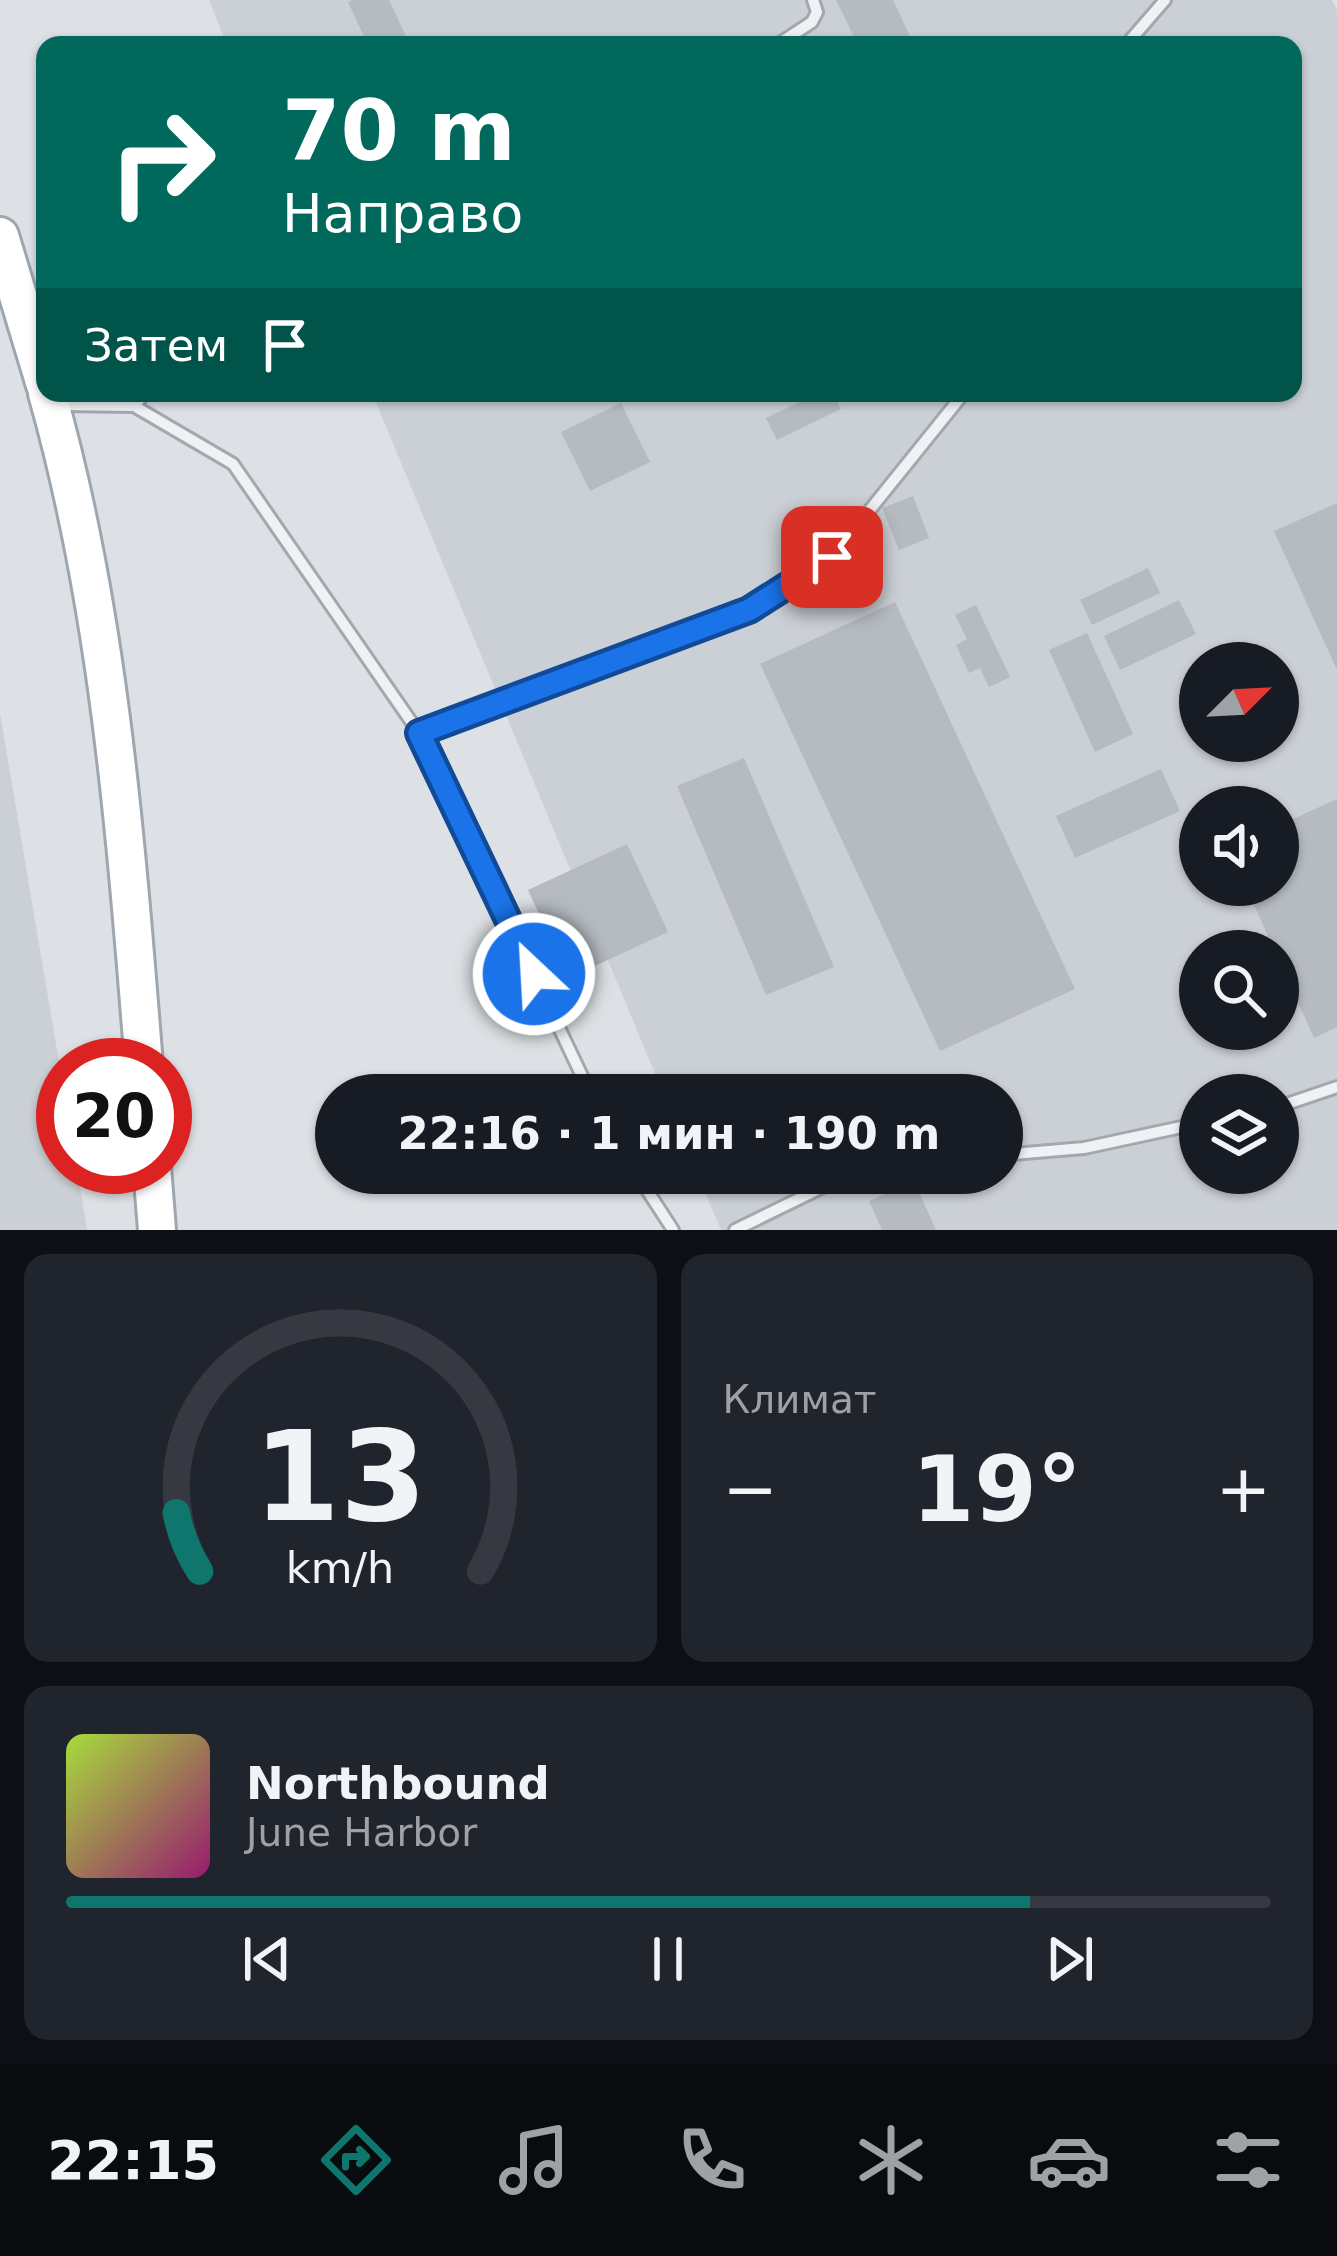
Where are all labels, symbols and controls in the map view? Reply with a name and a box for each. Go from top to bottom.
text: 70 m [282,82,516,180]
icon: right [84,84,240,240]
text: Направо [282,182,523,245]
icon: arrive [252,312,318,378]
text: Затем [84,319,228,372]
pin [781,506,883,608]
icon: arrive [799,524,865,590]
north arrow [1179,642,1299,762]
map controls [1179,642,1299,1194]
button: sound [1179,786,1299,906]
position arrow [471,911,597,1037]
button: search [1179,930,1299,1050]
speed limit sign: 20 [36,1038,192,1194]
button: layers [1179,1074,1299,1194]
text: 22:16 · 1 мин · 190 m [398,1107,940,1160]
text: Климат [723,1377,877,1422]
text: 13 [253,1404,427,1549]
text: 19° [912,1437,1082,1542]
text: − [723,1451,778,1528]
text: + [1216,1451,1271,1528]
text: km/h [286,1543,394,1593]
text: Northbound [246,1757,550,1810]
text: June Harbor [246,1810,477,1855]
icon: previous [234,1926,300,1992]
icon: pause [635,1926,701,1992]
icon: next [1037,1926,1103,1992]
icon: directions [314,2118,398,2202]
icon: music [492,2118,576,2202]
icon: phone [670,2118,754,2202]
icon: climate [849,2118,933,2202]
icon: car [1027,2118,1111,2202]
icon: filters [1206,2118,1290,2202]
text: 22:15 [47,2129,219,2192]

